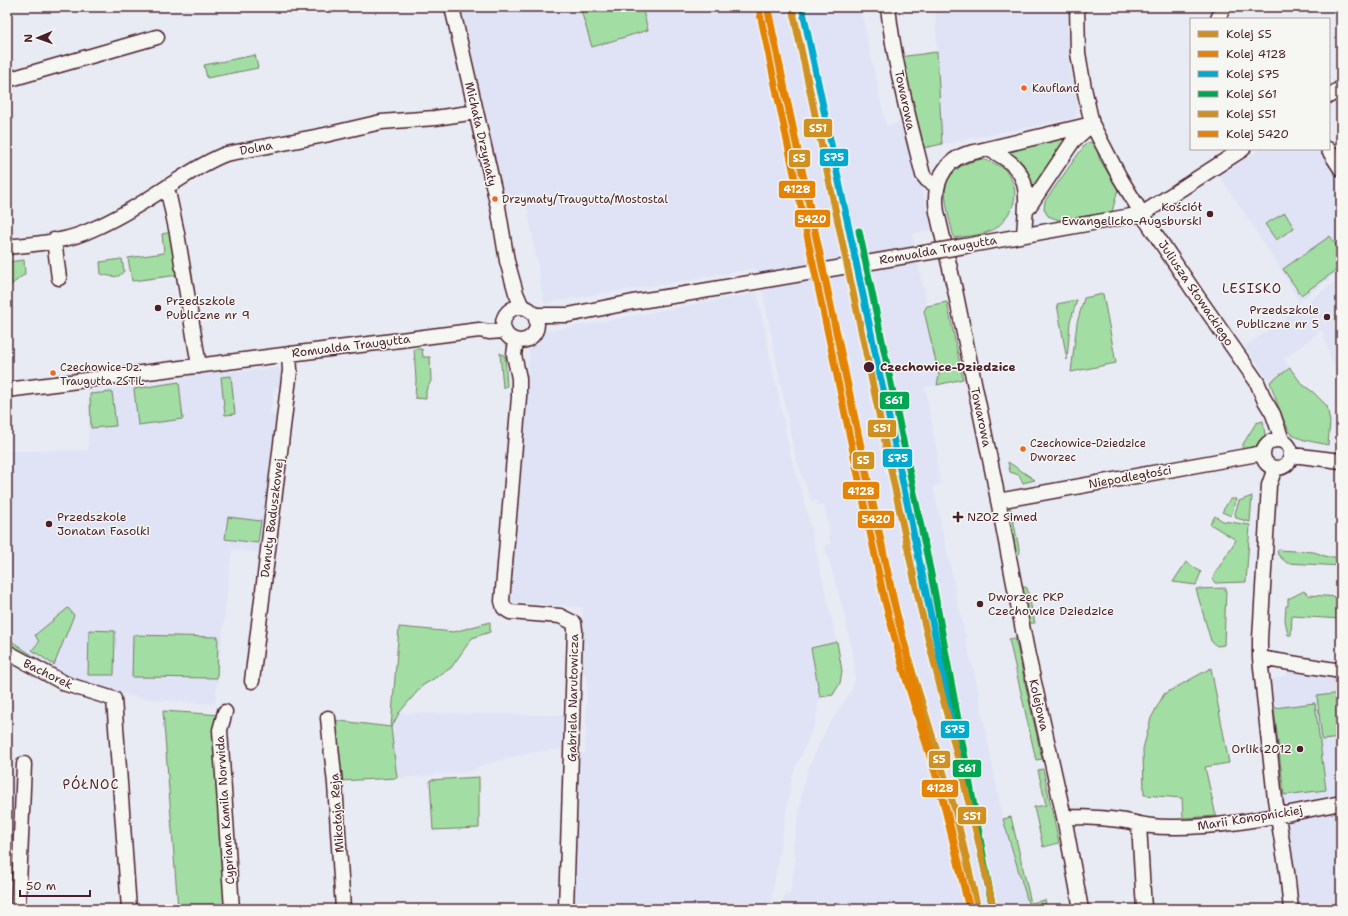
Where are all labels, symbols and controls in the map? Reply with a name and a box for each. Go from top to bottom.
north arrow [18,18,58,58]
legend [1190,18,1330,150]
text: Kolej S5 [1226,26,1272,42]
text: N [21,33,36,43]
text: Kolej 4128 [1226,46,1287,62]
text: Kolej S75 [1226,66,1279,82]
street label: Towarowa [891,69,919,132]
street label: Michała Drzymały [461,80,501,188]
place label: Kaufland [1032,81,1080,96]
marker: Kaufland [1019,83,1029,93]
text: Kolej S61 [1226,86,1277,102]
text: Kolej S51 [1226,106,1276,122]
line badge: S51 [803,118,833,138]
text: S51 [809,121,827,136]
text: Kolej 5420 [1226,126,1289,142]
street label: Dolna [238,137,274,159]
line badge: S75 [819,148,849,167]
line badge: S5 [788,149,811,168]
text: S75 [824,150,844,165]
text: S5 [792,151,806,166]
line badge: 4128 [778,180,816,199]
text: 4128 [784,182,811,197]
place label: Drzymały/Traugutta/Mostostal [502,192,668,207]
marker: Drzymały/Traugutta/Mostostal [490,194,500,204]
place label: Kościół Ewangelicko-Augsburski [1062,199,1203,229]
line badge: 5420 [794,209,831,228]
marker: Kościół Ewangelicko-Augsburski [1205,209,1215,219]
text: 5420 [797,212,827,227]
street label: Romualda Traugutta [878,232,999,268]
street label: Juliusza Słowackiego [1155,237,1237,349]
district label: LESISKO [1222,280,1282,297]
place label: Przedszkole Publiczne nr 9 [166,293,250,323]
place label: Przedszkole Publiczne nr 5 [1236,302,1319,332]
marker: Przedszkole Publiczne nr 9 [153,303,163,313]
marker: Przedszkole Publiczne nr 5 [1322,312,1332,322]
street label: Romualda Traugutta [291,331,412,361]
place label: Czechowice-Dziedzice [880,359,1016,375]
place label: Czechowice-Dz. Traugutta ZSTiL [60,360,144,389]
marker: Czechowice-Dziedzice [862,360,876,374]
marker: Czechowice-Dz. Traugutta ZSTiL [48,368,58,378]
street label: Towarowa [967,386,995,449]
line badge: S61 [879,391,910,410]
text: S61 [885,393,903,408]
line badge: S51 [867,419,897,438]
text: S51 [873,421,891,436]
place label: Czechowice-Dziedzice Dworzec [1030,436,1146,465]
marker: Czechowice-Dziedzice Dworzec [1018,444,1028,454]
line badge: S75 [882,448,913,468]
line badge: S5 [852,451,875,470]
text: S75 [888,451,908,466]
text: S5 [856,453,870,468]
street label: Danuty Baduszkowej [257,457,287,579]
street label: Niepodległości [1087,462,1173,492]
line badge: 4128 [842,481,880,500]
text: 4128 [848,484,875,499]
place label: Przedszkole Jonatan Fasolki [57,509,150,539]
place label: NZOZ Simed [967,509,1038,525]
line badge: 5420 [857,510,895,529]
marker: NZOZ Simed [952,511,964,523]
text: 5420 [861,512,891,527]
marker: Przedszkole Jonatan Fasolki [44,519,54,529]
place label: Dworzec PKP Czechowice Dziedzice [988,589,1114,619]
marker: Dworzec PKP Czechowice Dziedzice [975,599,985,609]
street label: Gabriela Narutowicza [564,633,582,762]
street label: Bachorek [21,655,76,693]
street label: Kolejowa [1025,678,1053,733]
line badge: S75 [940,720,970,739]
text: S75 [945,722,965,737]
street label: Cypriana Kamila Norwida [212,734,238,885]
place label: Orlik 2012 [1231,741,1292,757]
marker: Orlik 2012 [1295,744,1305,754]
line badge: S5 [928,750,951,769]
text: S5 [932,752,946,767]
line badge: S61 [952,759,982,778]
text: S61 [958,761,976,776]
street label: Mikołaja Reja [326,772,348,853]
district label: PÓŁNOC [63,775,119,793]
line badge: 4128 [921,779,959,798]
text: 4128 [927,781,954,796]
street label: Marii Konopnickiej [1196,802,1304,834]
line badge: S51 [957,806,987,825]
text: S51 [963,809,981,824]
scale bar [20,872,90,898]
text: 50 m [26,878,56,894]

